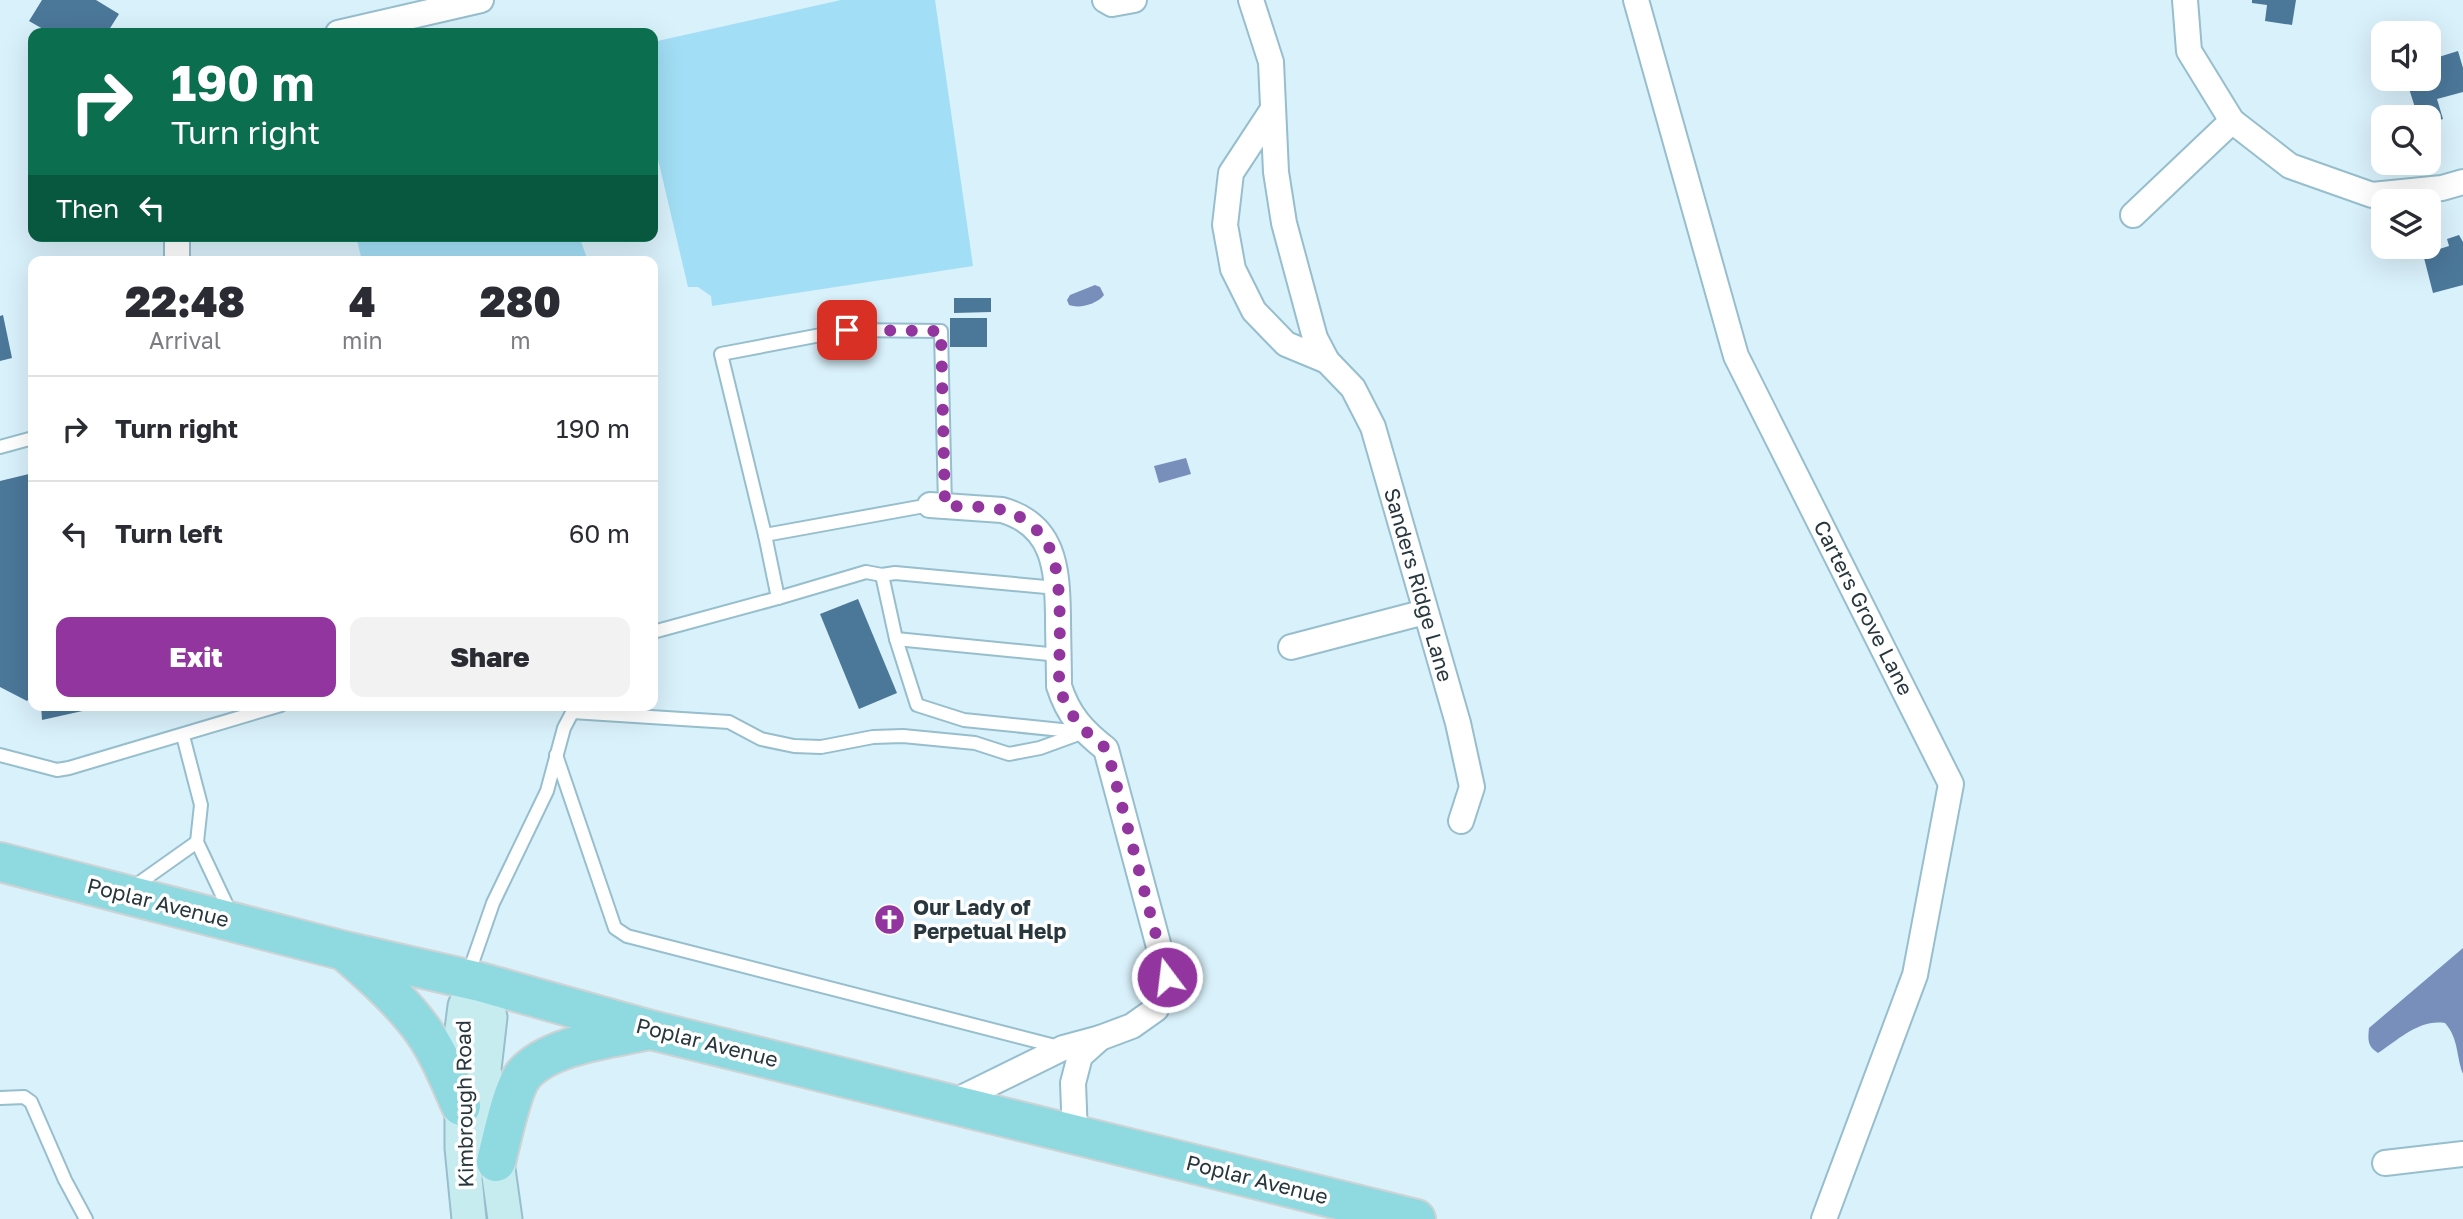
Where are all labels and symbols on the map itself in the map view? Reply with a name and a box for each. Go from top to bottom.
pin [817,300,877,360]
street label: Sanders Ridge Lane [1379,485,1459,685]
street label: Carters Grove Lane [1809,516,1919,699]
street label: Poplar Avenue [85,872,232,932]
place label: Our Lady of Perpetual Help [913,894,1066,944]
church icon: Our Lady of Perpetual Help [873,903,907,937]
position arrow [1130,940,1204,1014]
street label: Poplar Avenue [634,1012,781,1072]
street label: Kimbrough Road [450,1020,478,1188]
street label: Poplar Avenue [1184,1149,1331,1209]

